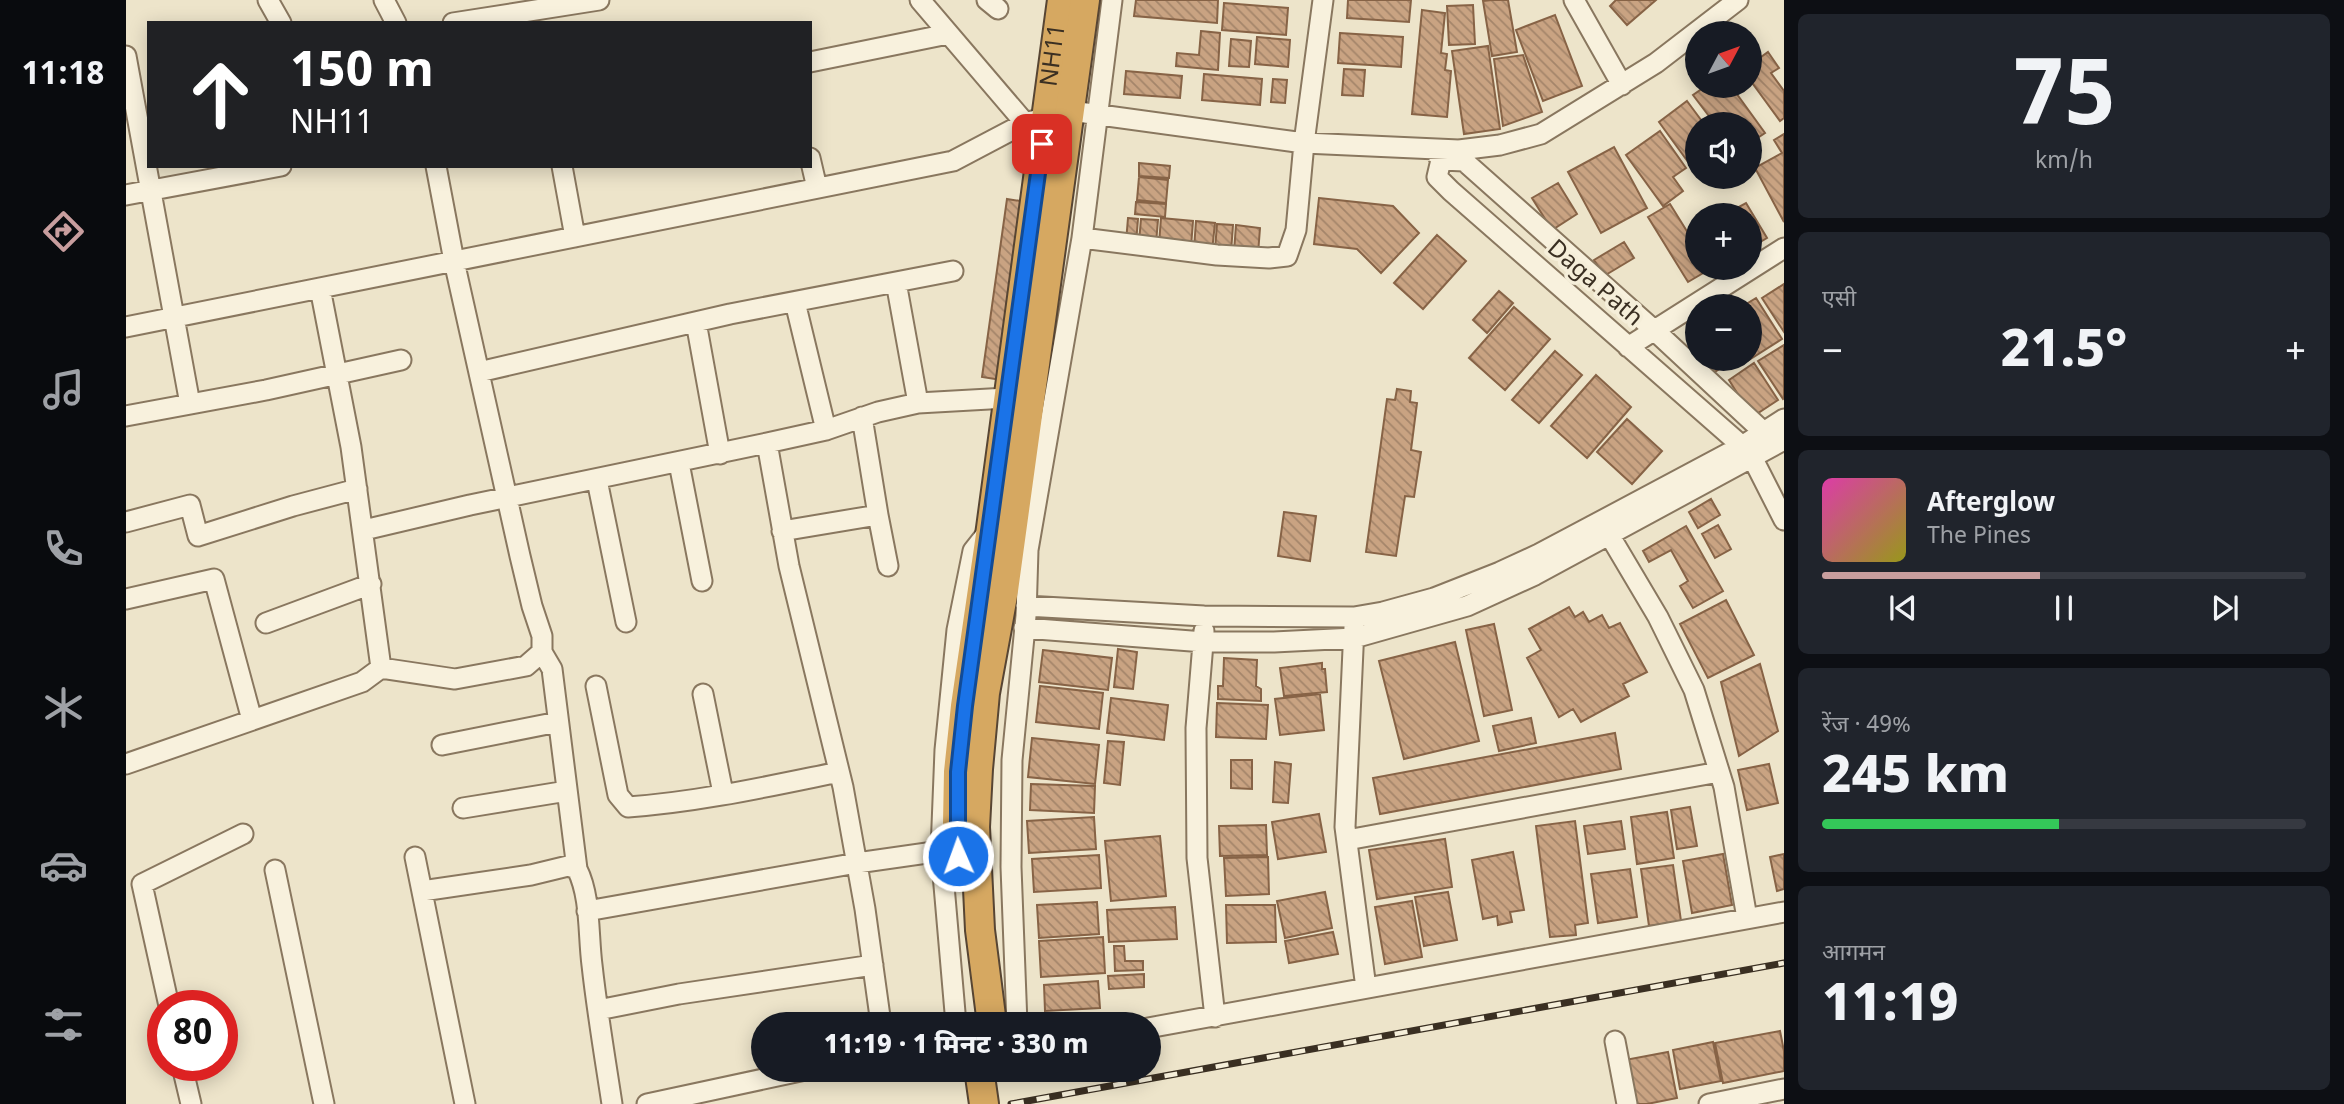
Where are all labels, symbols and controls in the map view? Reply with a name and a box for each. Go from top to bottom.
north arrow [1685,21,1762,98]
map controls [1685,21,1762,371]
street label: NH11 [1035,22,1075,89]
text: 150 m [290,42,434,106]
text: 75 [2012,42,2116,161]
icon: ahead [175,49,266,140]
text: 11:18 [21,55,105,97]
text: NH11 [290,104,373,146]
button: sound [1685,112,1762,189]
pin [1012,114,1072,174]
icon: arrive [1023,125,1061,163]
text: km/h [2035,147,2093,177]
button: + [1685,203,1762,280]
icon: directions [39,207,88,256]
street label: Daga Path [1539,234,1649,334]
text: एसी [1822,285,1856,315]
button: − [1685,294,1762,371]
text: 21.5° [2001,319,2127,387]
text: − [1822,329,1843,379]
text: + [2285,329,2306,379]
icon: music [39,365,88,414]
text: Afterglow [1927,488,2055,522]
text: The Pines [1927,522,2031,552]
icon: phone [39,524,88,573]
icon: previous [1884,589,1922,627]
icon: pause [2045,589,2083,627]
icon: next [2206,589,2244,627]
icon: climate [39,683,88,732]
text: रेंज · 49% [1822,711,1911,741]
text: 245 km [1822,745,2009,813]
position arrow [921,819,995,893]
icon: car [39,841,88,890]
text: आगमन [1822,939,1885,969]
text: 11:19 [1822,973,1959,1041]
speed limit sign: 80 [147,990,238,1081]
icon: filters [39,1000,88,1049]
text: 11:19 · 1 मिनट · 330 m [824,1030,1088,1064]

